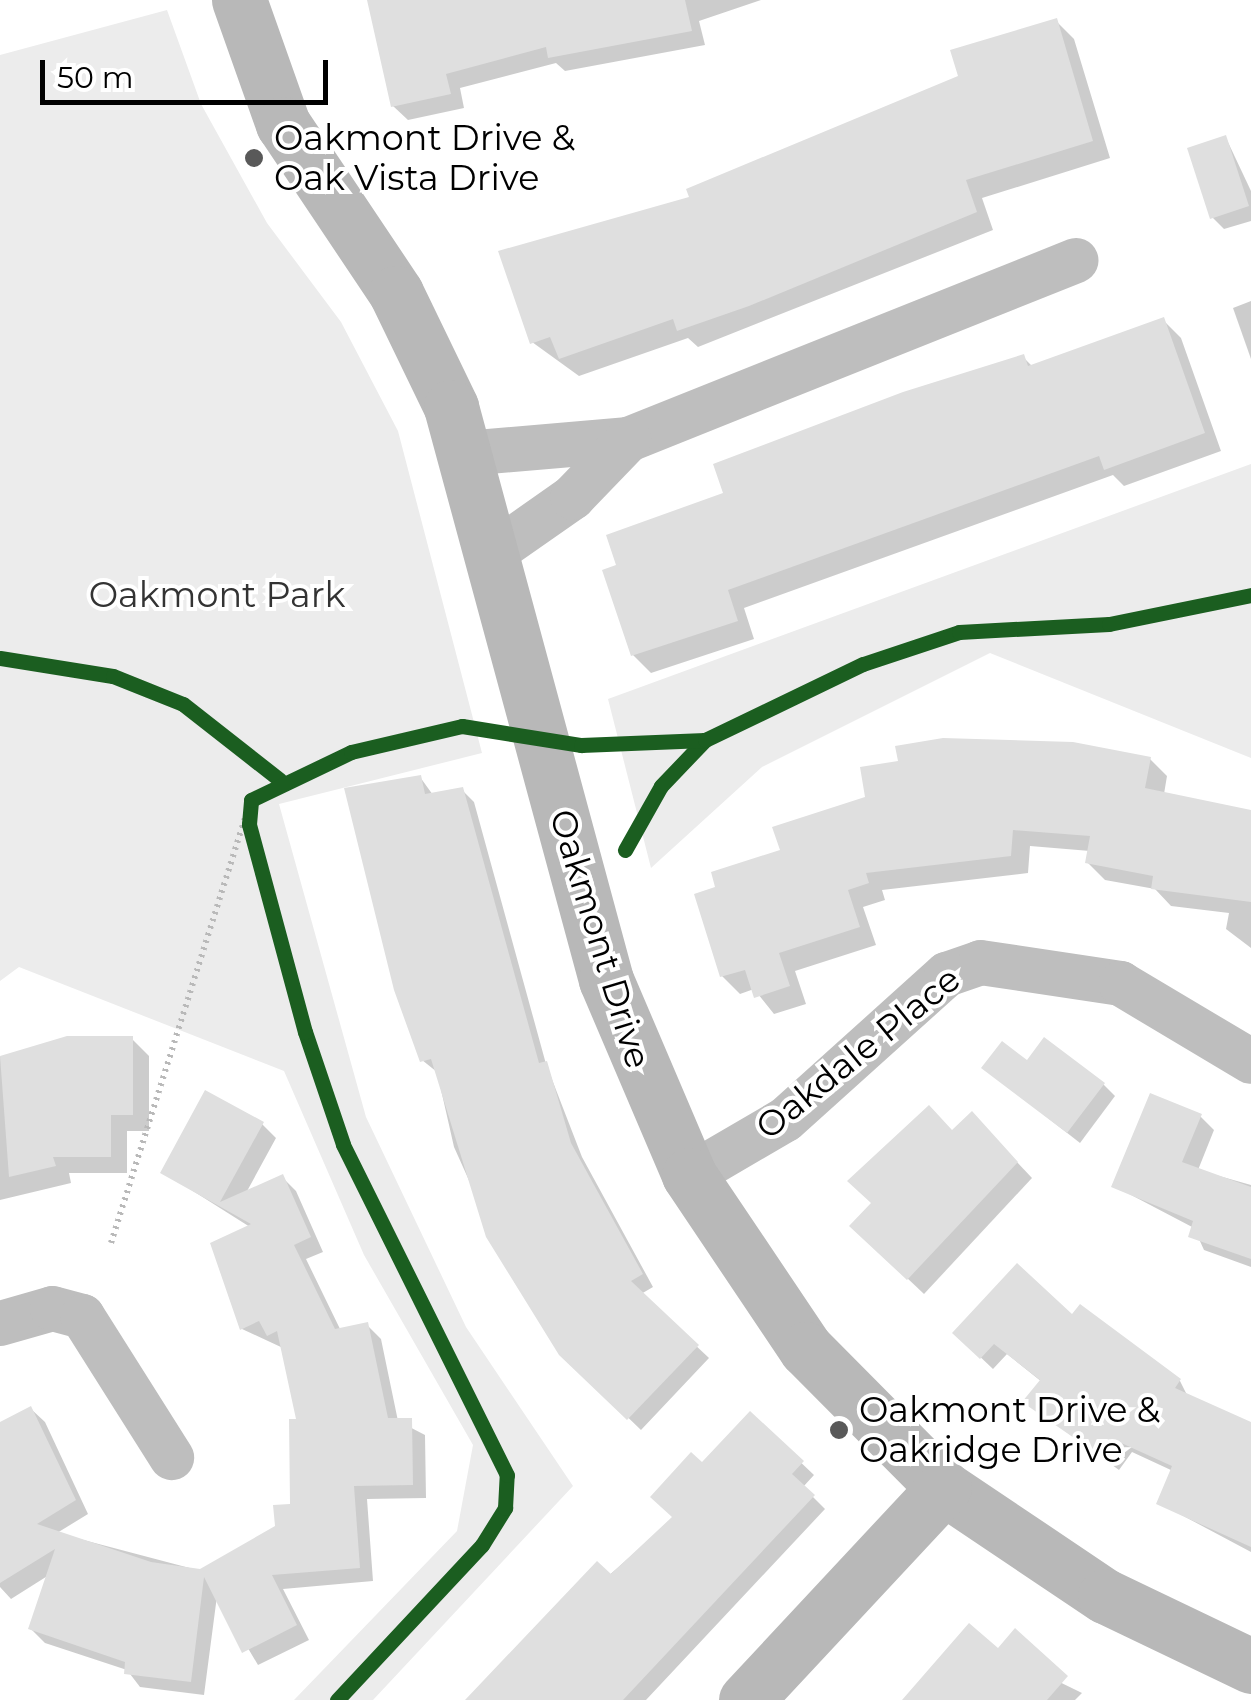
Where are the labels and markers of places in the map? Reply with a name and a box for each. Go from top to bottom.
place label: Oakmont Drive & Oak Vista Drive [274,117,575,199]
marker: Oakmont Drive & Oak Vista Drive [243,147,265,169]
place label: Oakmont Drive & Oakridge Drive [859,1389,1160,1471]
marker: Oakmont Drive & Oakridge Drive [828,1419,850,1441]

